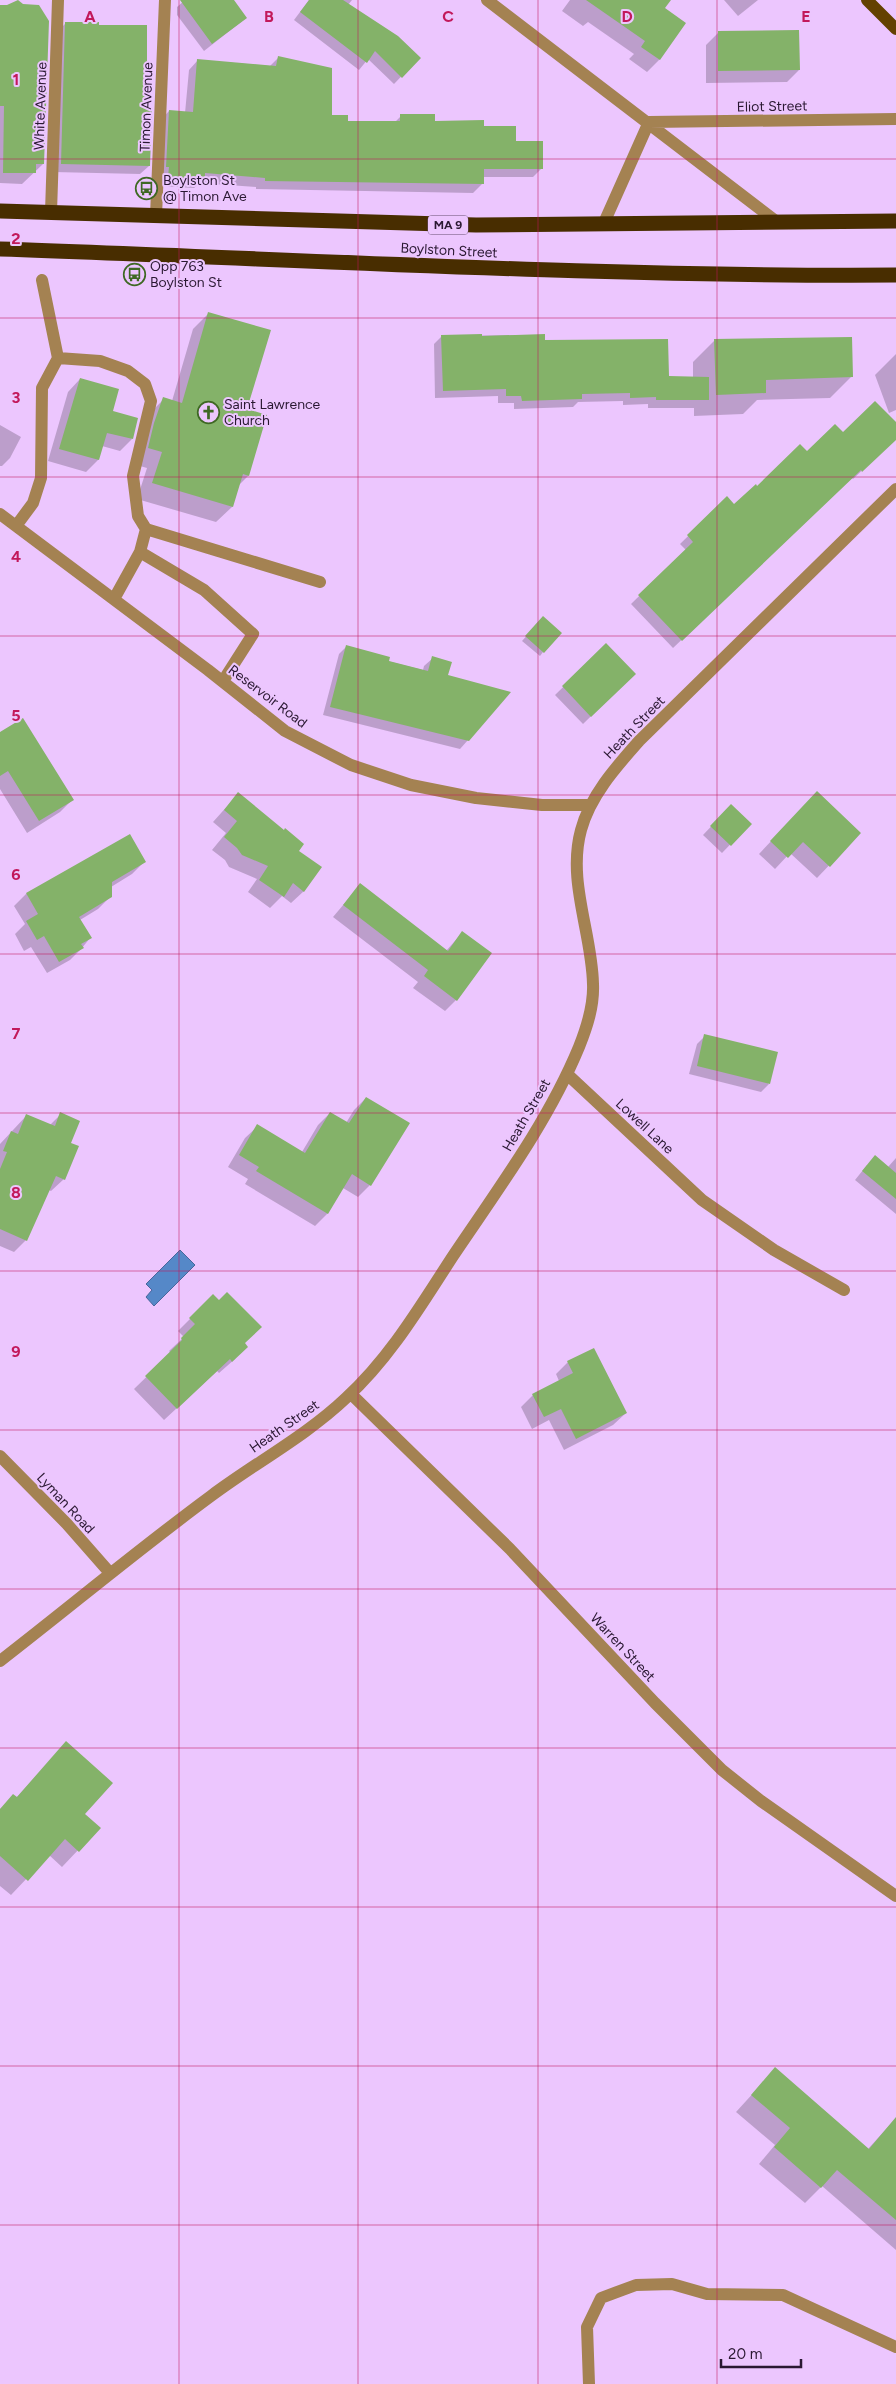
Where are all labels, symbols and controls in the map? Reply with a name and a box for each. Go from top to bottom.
text: A [84,7,96,26]
text: B [264,7,274,26]
text: C [442,7,454,26]
text: D [621,7,633,26]
text: E [801,7,811,26]
street label: White Avenue [30,61,51,150]
street label: Timon Avenue [136,62,157,152]
text: 1 [13,70,19,89]
street label: Eliot Street [737,97,807,116]
place label: Boylston St @ Timon Ave [163,172,247,205]
bus stop icon: Boylston St @ Timon Ave [135,176,159,200]
road number: MA 9 [428,216,468,234]
text: 2 [11,229,21,248]
street label: Boylston Street [400,239,498,262]
place label: Opp 763 Boylston St [150,258,222,291]
bus stop icon: Opp 763 Boylston St [122,262,146,286]
text: 3 [12,388,21,407]
place label: Saint Lawrence Church [224,396,321,429]
church icon: Saint Lawrence Church [196,400,220,424]
text: 4 [11,547,21,566]
street label: Reservoir Road [225,661,310,732]
street label: Heath Street [600,692,669,762]
text: 5 [11,706,21,725]
text: 6 [11,865,21,884]
text: 7 [12,1024,21,1043]
street label: Heath Street [499,1076,554,1155]
street label: Lowell Lane [612,1095,677,1158]
text: 8 [11,1183,21,1202]
text: 9 [11,1342,21,1361]
street label: Heath Street [246,1396,322,1457]
street label: Lyman Road [33,1469,98,1537]
street label: Warren Street [587,1610,659,1685]
scale bar [721,2336,801,2368]
text: 20 m [728,2345,762,2363]

